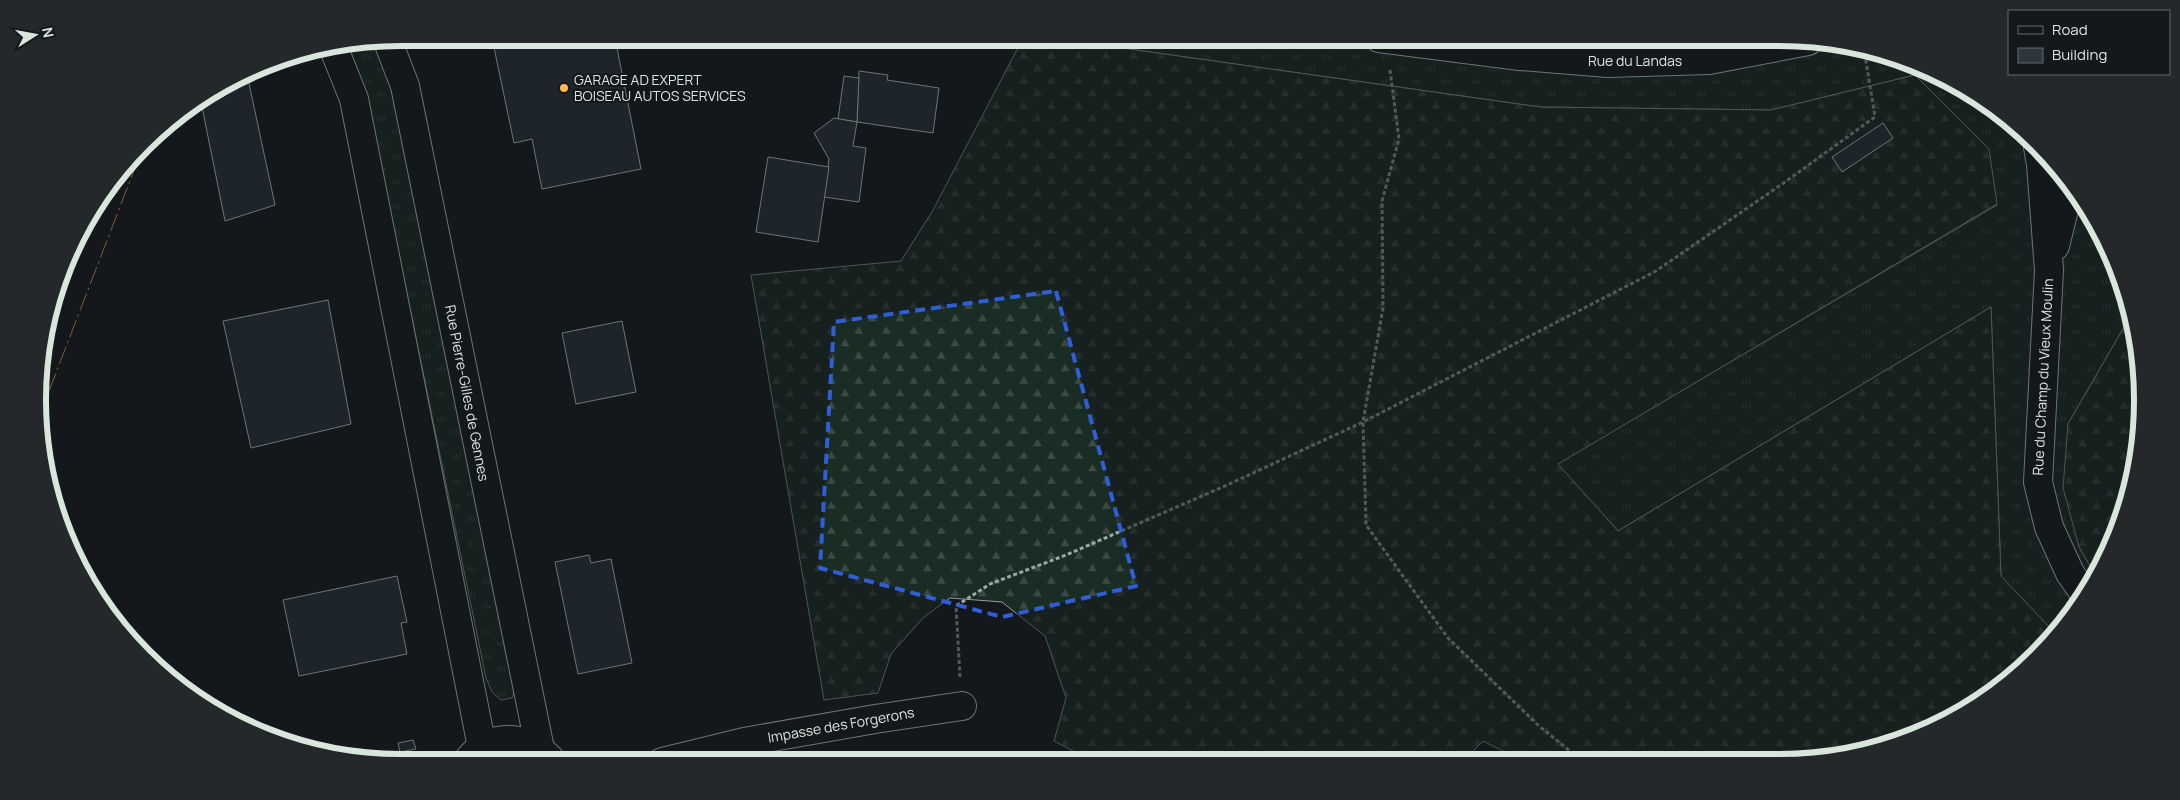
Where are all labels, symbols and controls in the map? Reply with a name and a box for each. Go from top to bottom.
north arrow [10,10,60,60]
legend [2008,10,2170,75]
text: Road [2052,19,2088,40]
text: N [38,26,59,39]
text: Building [2052,44,2107,65]
street label: Rue du Landas [1588,51,1682,70]
place label: GARAGE AD EXPERT BOISEAU AUTOS SERVICES [574,70,746,105]
marker: GARAGE AD EXPERT BOISEAU AUTOS SERVICES [558,82,570,94]
street label: Rue du Champ du Vieux Moulin [2028,278,2057,476]
street label: Rue Pierre-Gilles de Gennes [441,303,494,483]
street label: Impasse des Forgerons [766,702,916,747]

